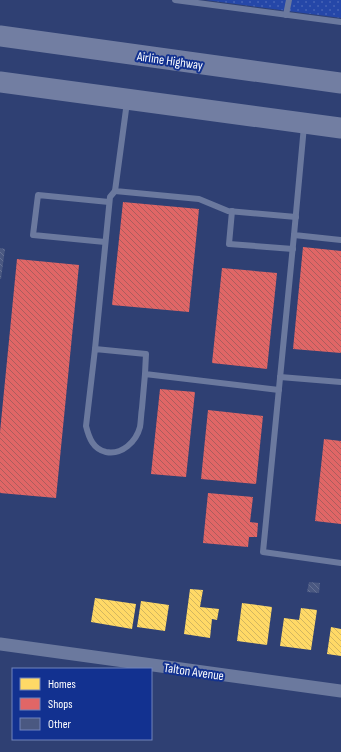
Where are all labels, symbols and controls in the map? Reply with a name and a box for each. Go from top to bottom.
street label: Airline Highway [135,48,204,74]
street label: Talton Avenue [163,660,225,684]
legend [12,668,152,740]
text: Homes [48,677,76,692]
text: Shops [48,697,73,712]
text: Other [48,717,72,732]

